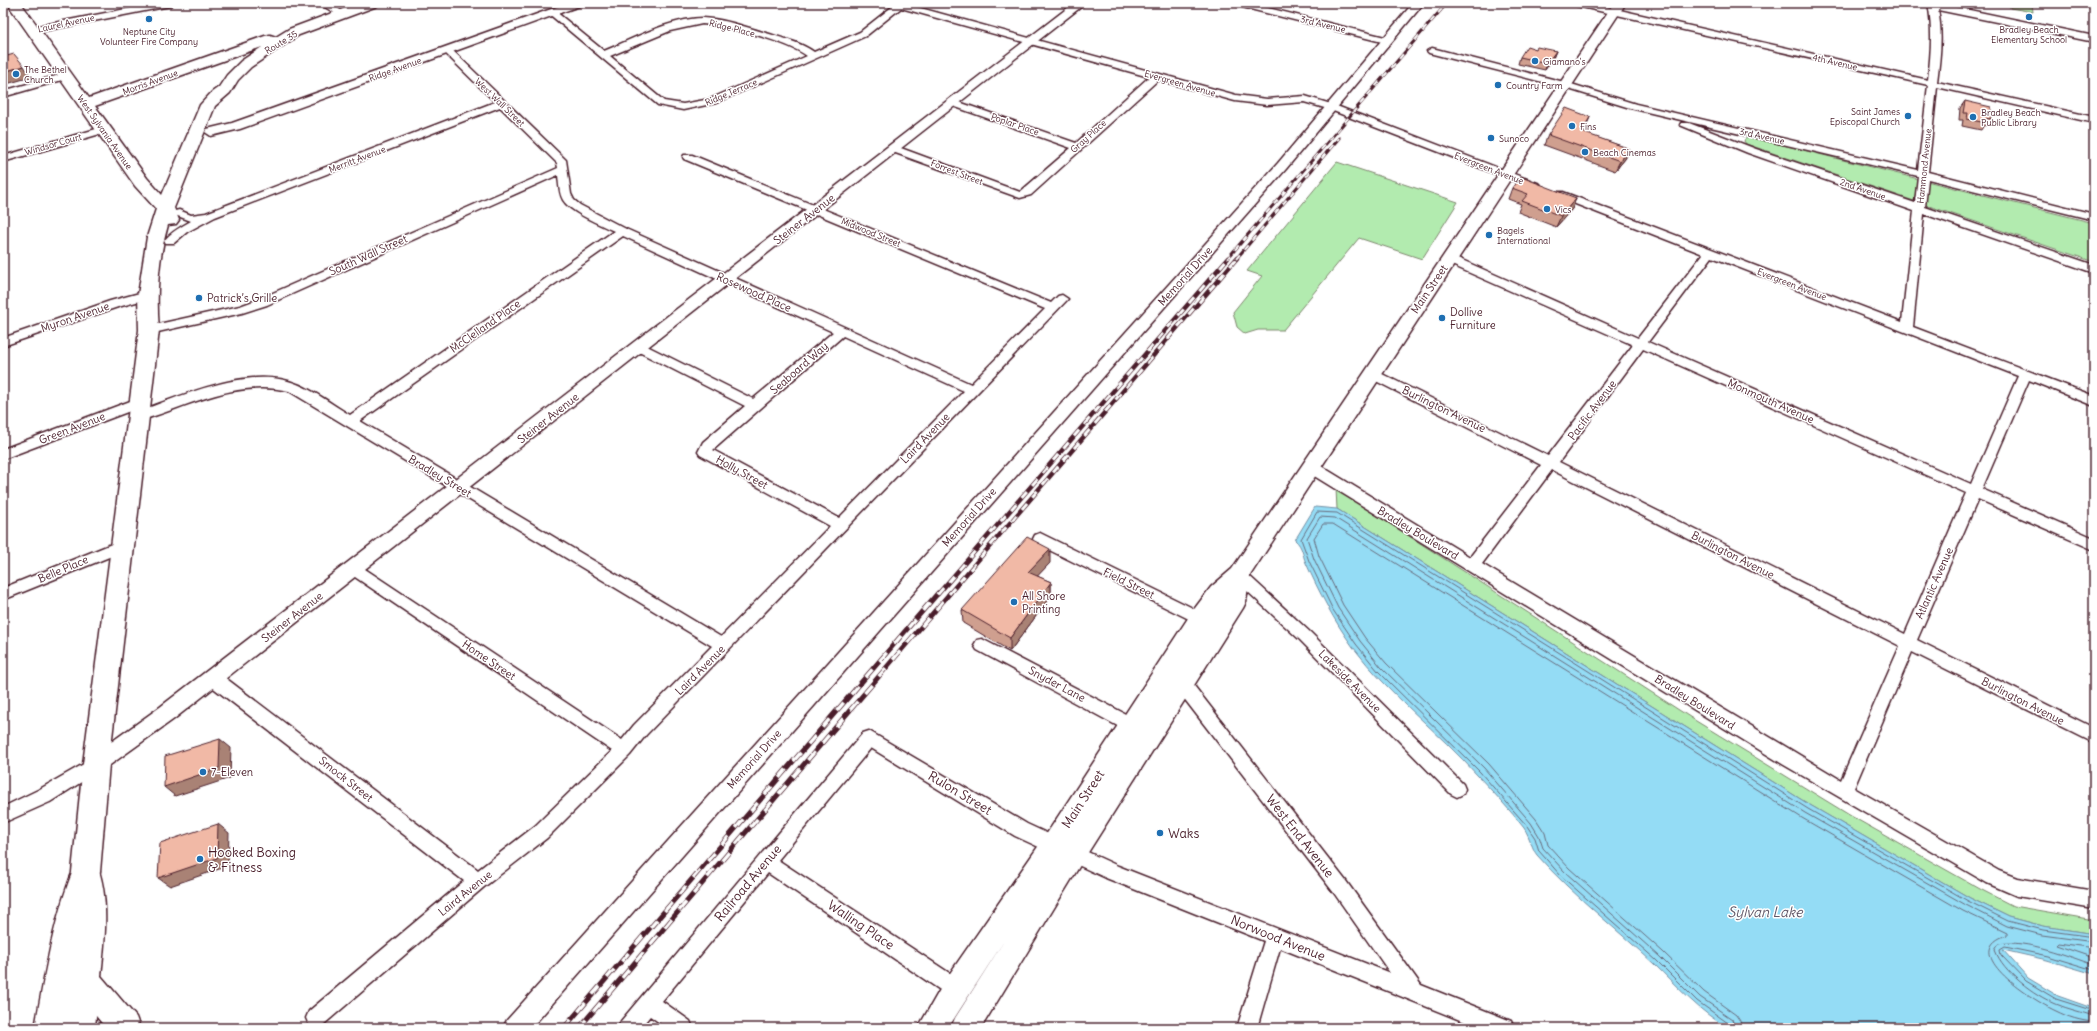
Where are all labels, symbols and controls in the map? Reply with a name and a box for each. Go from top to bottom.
street label: Laurel Avenue [37,12,96,34]
marker: Bradley Beach Elementary School [2024,12,2034,22]
street label: 3rd Avenue [1299,13,1347,35]
marker: Neptune City Volunteer Fire Company [144,14,154,24]
street label: Ridge Place [708,17,756,39]
place label: Bradley Beach Elementary School [1991,24,2067,45]
place label: Neptune City Volunteer Fire Company [100,26,198,47]
street label: Route 35 [263,28,299,56]
street label: 4th Avenue [1811,51,1859,73]
street label: Ridge Avenue [367,54,423,84]
marker: Giamano's [1530,56,1540,66]
place label: Giamano's [1543,56,1586,67]
place label: The Bethel Church [24,64,67,85]
street label: Morris Avenue [121,67,179,97]
street label: Evergreen Avenue [1143,68,1217,98]
marker: The Bethel Church [11,69,21,79]
street label: West Wall Street [473,75,527,129]
street label: Ridge Terrace [703,76,759,108]
marker: Country Farm [1493,80,1503,90]
place label: Country Farm [1506,80,1563,91]
street label: West Sylvania Avenue [75,93,135,171]
place label: Saint James Episcopal Church [1830,106,1900,127]
place label: Bradley Beach Public Library [1981,107,2041,128]
street label: Poplar Place [989,111,1041,137]
marker: Saint James Episcopal Church [1903,111,1913,121]
marker: Bradley Beach Public Library [1968,112,1978,122]
street label: Gray Place [1068,117,1108,155]
marker: Fins [1567,121,1577,131]
place label: Fins [1580,121,1596,132]
street label: 3rd Avenue [1738,125,1786,147]
street label: Hammond Avenue [1915,128,1933,204]
street label: Windsor Court [23,131,83,157]
marker: Sunoco [1486,133,1496,143]
place label: Sunoco [1499,133,1529,144]
street label: Merritt Avenue [327,143,387,175]
marker: Beach Cinemas [1580,147,1590,157]
place label: Beach Cinemas [1593,147,1656,158]
street label: Evergreen Avenue [1453,150,1525,186]
street label: Forrest Street [929,157,985,187]
street label: 2nd Avenue [1839,176,1888,202]
street label: Steiner Avenue [770,191,838,247]
marker: Vics [1542,204,1552,214]
place label: Vics [1555,204,1571,215]
street label: Midwood Street [840,215,902,249]
place label: Bagels International [1497,225,1550,246]
marker: Bagels International [1484,230,1494,240]
street label: South Wall Street [327,231,410,279]
street label: Memorial Drive [1155,243,1215,309]
street label: Main Street [1408,262,1451,316]
street label: Evergreen Avenue [1756,266,1828,302]
street label: Rosewood Place [714,269,794,315]
place label: Patrick’s Grille [207,291,277,305]
marker: Patrick’s Grille [194,293,204,303]
street label: McClelland Place [447,296,523,356]
street label: Myron Avenue [39,299,111,335]
place label: Dollive Furniture [1450,305,1496,332]
marker: Dollive Furniture [1437,313,1447,323]
street label: Seaboard Way [767,339,831,397]
street label: Monmouth Avenue [1726,376,1816,426]
street label: Pacific Avenue [1565,377,1619,443]
street label: Burlington Avenue [1400,383,1488,435]
street label: Steiner Avenue [514,390,582,446]
street label: Green Avenue [37,409,107,447]
street label: Laird Avenue [897,410,953,466]
street label: Bradley Street [406,452,474,500]
street label: Holly Street [714,452,771,492]
street label: Memorial Drive [939,484,999,550]
street label: Bradley Boulevard [1375,503,1462,563]
street label: Burlington Avenue [1689,528,1777,582]
street label: Atlantic Avenue [1912,545,1956,621]
street label: Belle Place [36,552,90,586]
street label: Field Street [1101,565,1157,602]
street label: Steiner Avenue [258,589,326,645]
place label: All Shore Printing [1022,589,1065,616]
marker: All Shore Printing [1009,597,1019,607]
street label: Home Street [460,637,519,683]
street label: Laird Avenue [672,642,728,698]
street label: Lakeside Avenue [1316,647,1384,715]
street label: Snyder Lane [1026,663,1088,705]
street label: Bradley Boulevard [1652,672,1738,733]
street label: Burlington Avenue [1979,674,2067,728]
street label: Memorial Drive [724,726,784,792]
street label: Smock Street [316,753,376,805]
place label: 7-Eleven [211,765,253,779]
street label: Main Street [1058,766,1108,831]
marker: 7-Eleven [198,767,208,777]
street label: Rulon Street [925,767,995,819]
street label: West End Avenue [1262,791,1338,881]
place label: Waks [1168,825,1199,842]
marker: Waks [1155,828,1165,838]
street label: Railroad Avenue [711,841,785,925]
place label: Hooked Boxing & Fitness [208,844,296,876]
marker: Hooked Boxing & Fitness [195,854,205,864]
street label: Laird Avenue [435,867,495,919]
street label: Walling Place [824,896,898,954]
water label: Sylvan Lake [1727,903,1804,921]
street label: Norwood Avenue [1228,911,1328,965]

